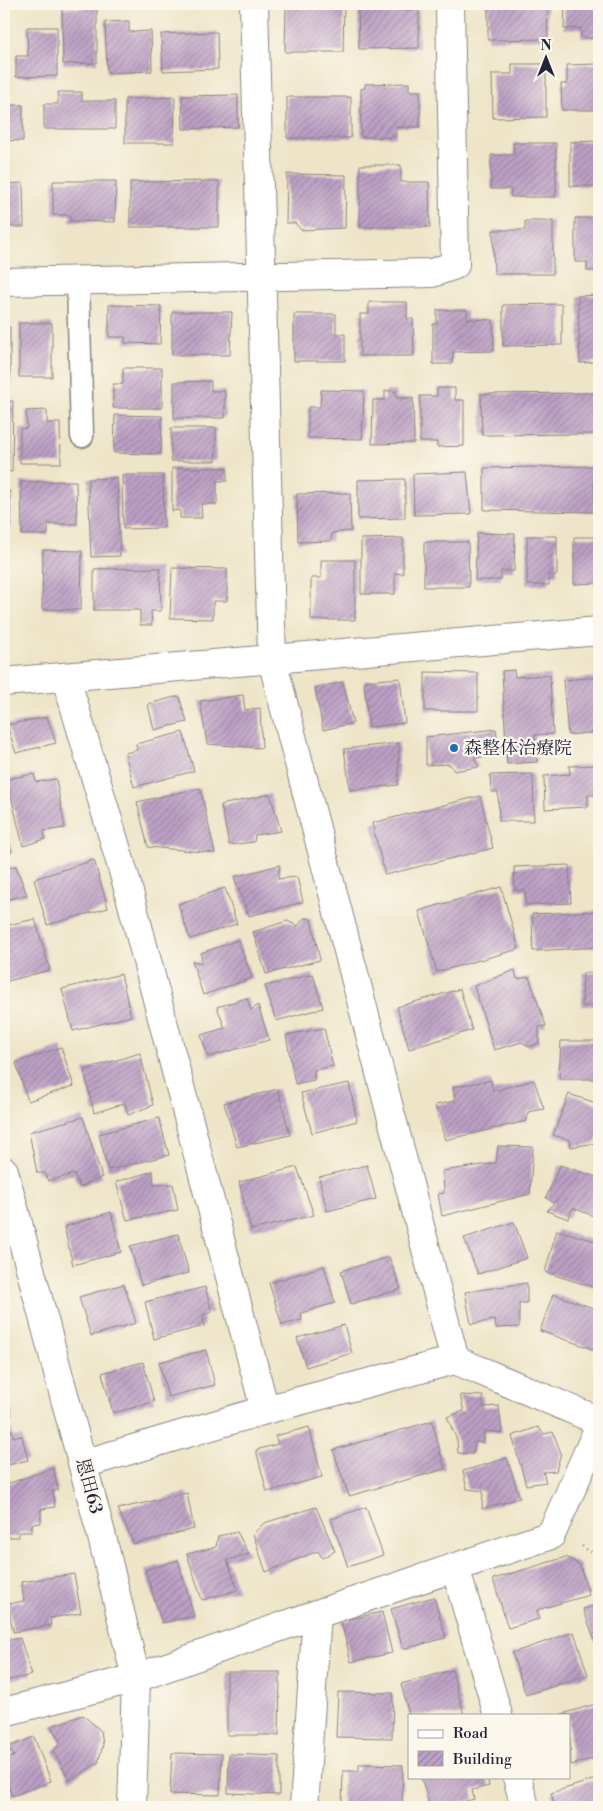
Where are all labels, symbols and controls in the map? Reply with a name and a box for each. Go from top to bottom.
north arrow [520,32,570,82]
text: N [540,37,552,55]
place label: 森整体治療院 [464,737,572,760]
marker: 森整体治療院 [448,742,460,754]
street label: 恩田63 [71,1456,107,1516]
legend [408,1714,570,1778]
text: Road [453,1724,488,1743]
text: Building [452,1750,512,1769]

